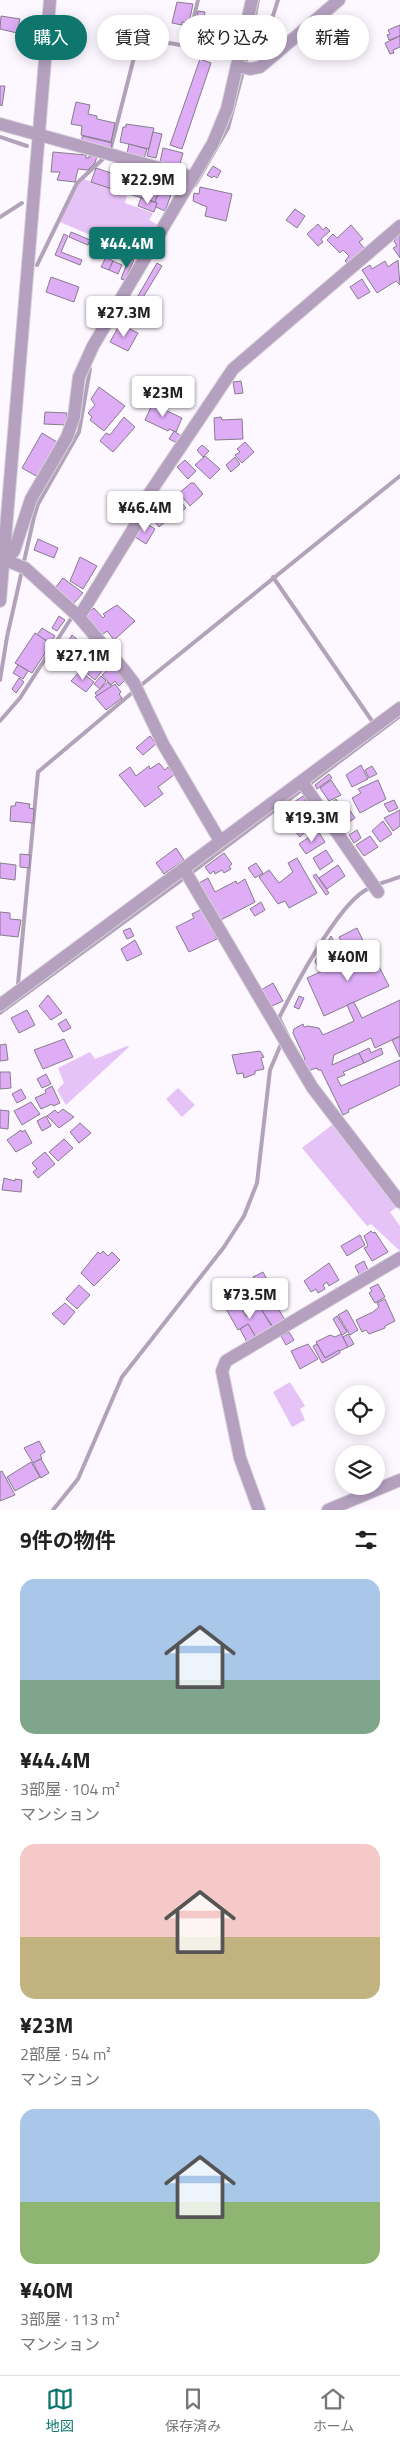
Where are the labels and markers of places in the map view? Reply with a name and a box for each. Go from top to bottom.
pin: ¥22.9M [107,162,189,205]
pin: ¥44.4M [86,226,168,269]
pin: ¥27.3M [83,296,165,338]
pin: ¥23M [133,376,193,418]
pin: ¥46.4M [104,490,186,533]
pin: ¥27.1M [42,638,124,681]
pin: ¥19.3M [271,800,353,843]
pin: ¥40M [318,940,378,982]
pin: ¥73.5M [209,1278,291,1320]

